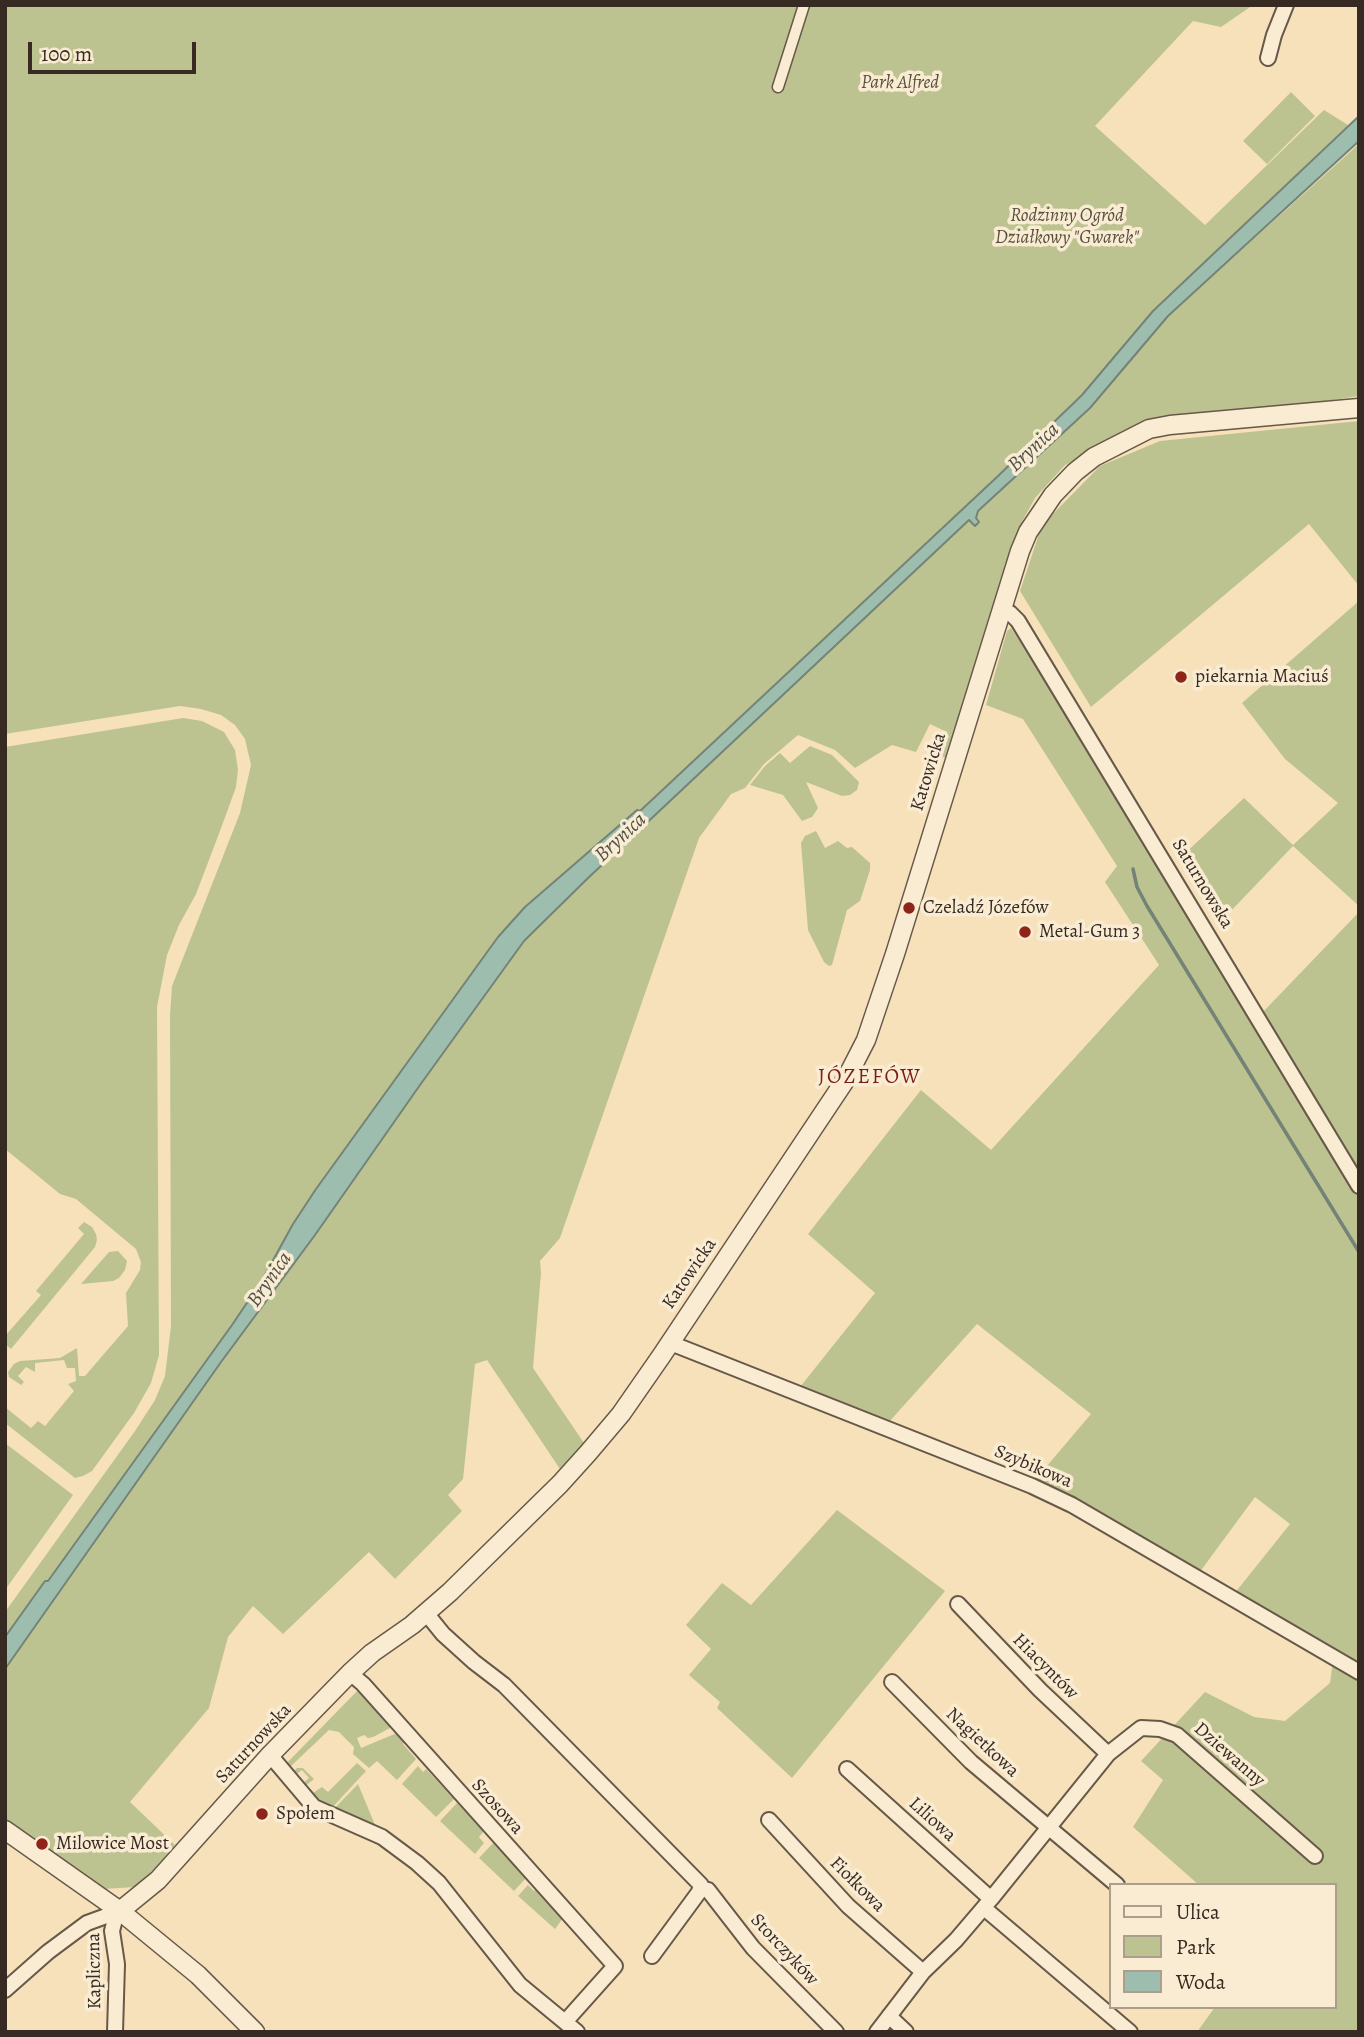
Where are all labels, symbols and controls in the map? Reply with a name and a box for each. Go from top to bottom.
scale bar [32,28,200,72]
text: 100 m [41,40,92,68]
park label: Park Alfred [861,72,939,94]
park label: Rodzinny Ogród Działkowy "Gwarek" [995,205,1139,249]
water label: Brynica [1003,418,1065,478]
place label: piekarnia Maciuś [1195,666,1329,688]
marker: piekarnia Maciuś [1173,669,1189,685]
street label: Katowicka [906,730,952,814]
water label: Brynica [590,808,652,868]
street label: Saturnowska [1166,835,1238,933]
place label: Czeladź Józefów [923,897,1049,919]
marker: Czeladź Józefów [901,900,917,916]
place label: Metal-Gum 3 [1039,921,1140,943]
marker: Metal-Gum 3 [1017,924,1033,940]
district label: JÓZEFÓW [819,1065,921,1091]
street label: Katowicka [658,1234,722,1314]
water label: Brynica [242,1248,298,1312]
street label: Szybikowa [991,1440,1075,1494]
street label: Hiacyntów [1007,1629,1083,1705]
street label: Saturnowska [211,1699,297,1789]
street label: Nagietkowa [941,1703,1023,1783]
street label: Dziewanny [1189,1718,1269,1792]
street label: Szosowa [466,1774,528,1840]
street label: Liliowa [904,1793,960,1847]
place label: Społem [276,1803,335,1825]
marker: Społem [254,1806,270,1822]
place label: Milowice Most [56,1833,169,1855]
marker: Milowice Most [34,1836,50,1852]
street label: Fiołkowa [824,1852,890,1918]
legend [1108,1883,1336,2009]
text: Ulica [1176,1898,1220,1926]
street label: Storczyków [745,1909,823,1991]
street label: Kapliczna [83,1932,107,2010]
text: Park [1176,1933,1215,1961]
text: Woda [1176,1968,1226,1996]

